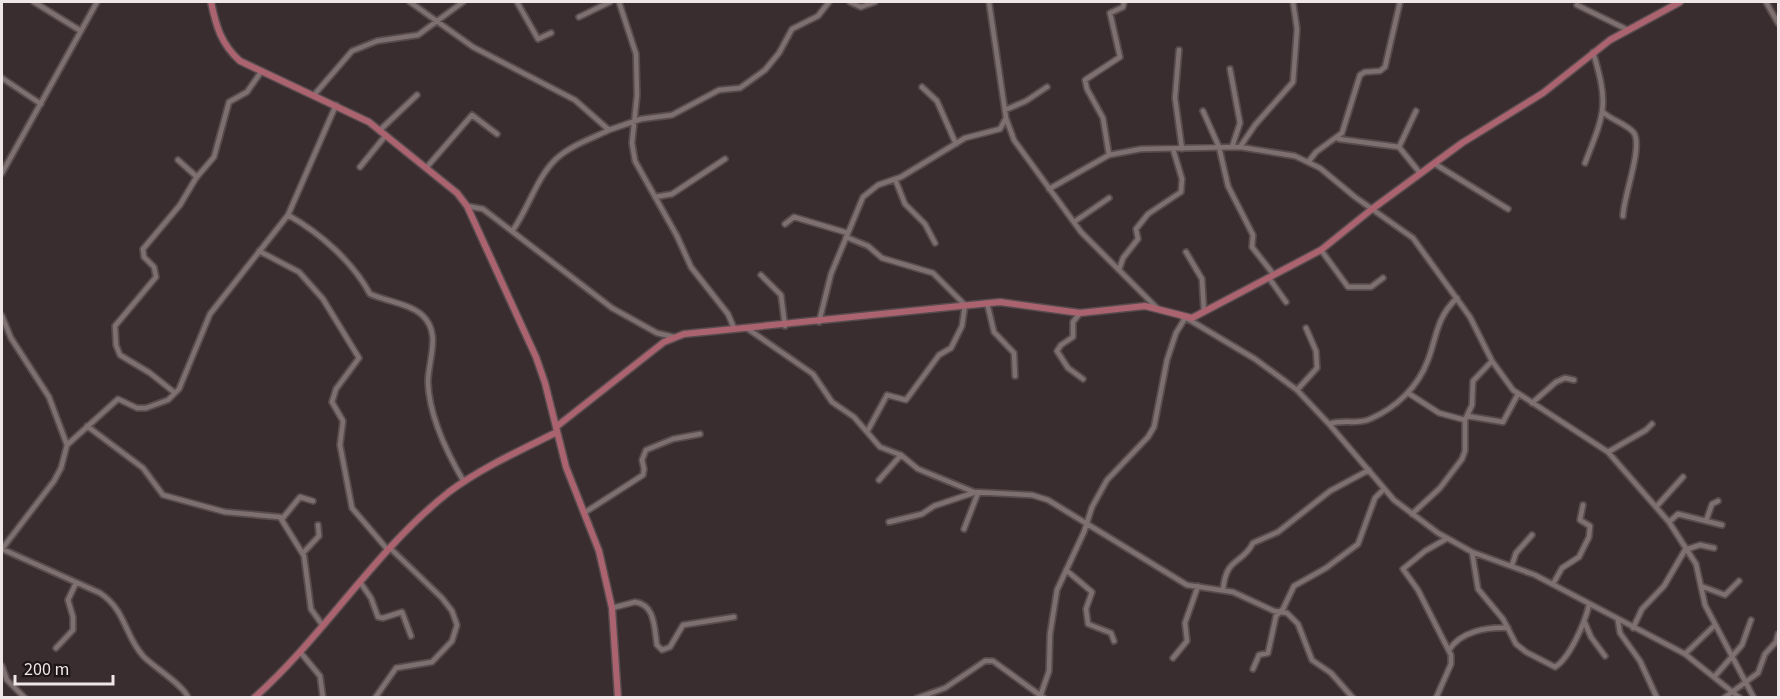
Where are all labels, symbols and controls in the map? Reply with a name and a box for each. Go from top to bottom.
scale bar [15,648,112,686]
text: 200 m [24,657,69,682]

